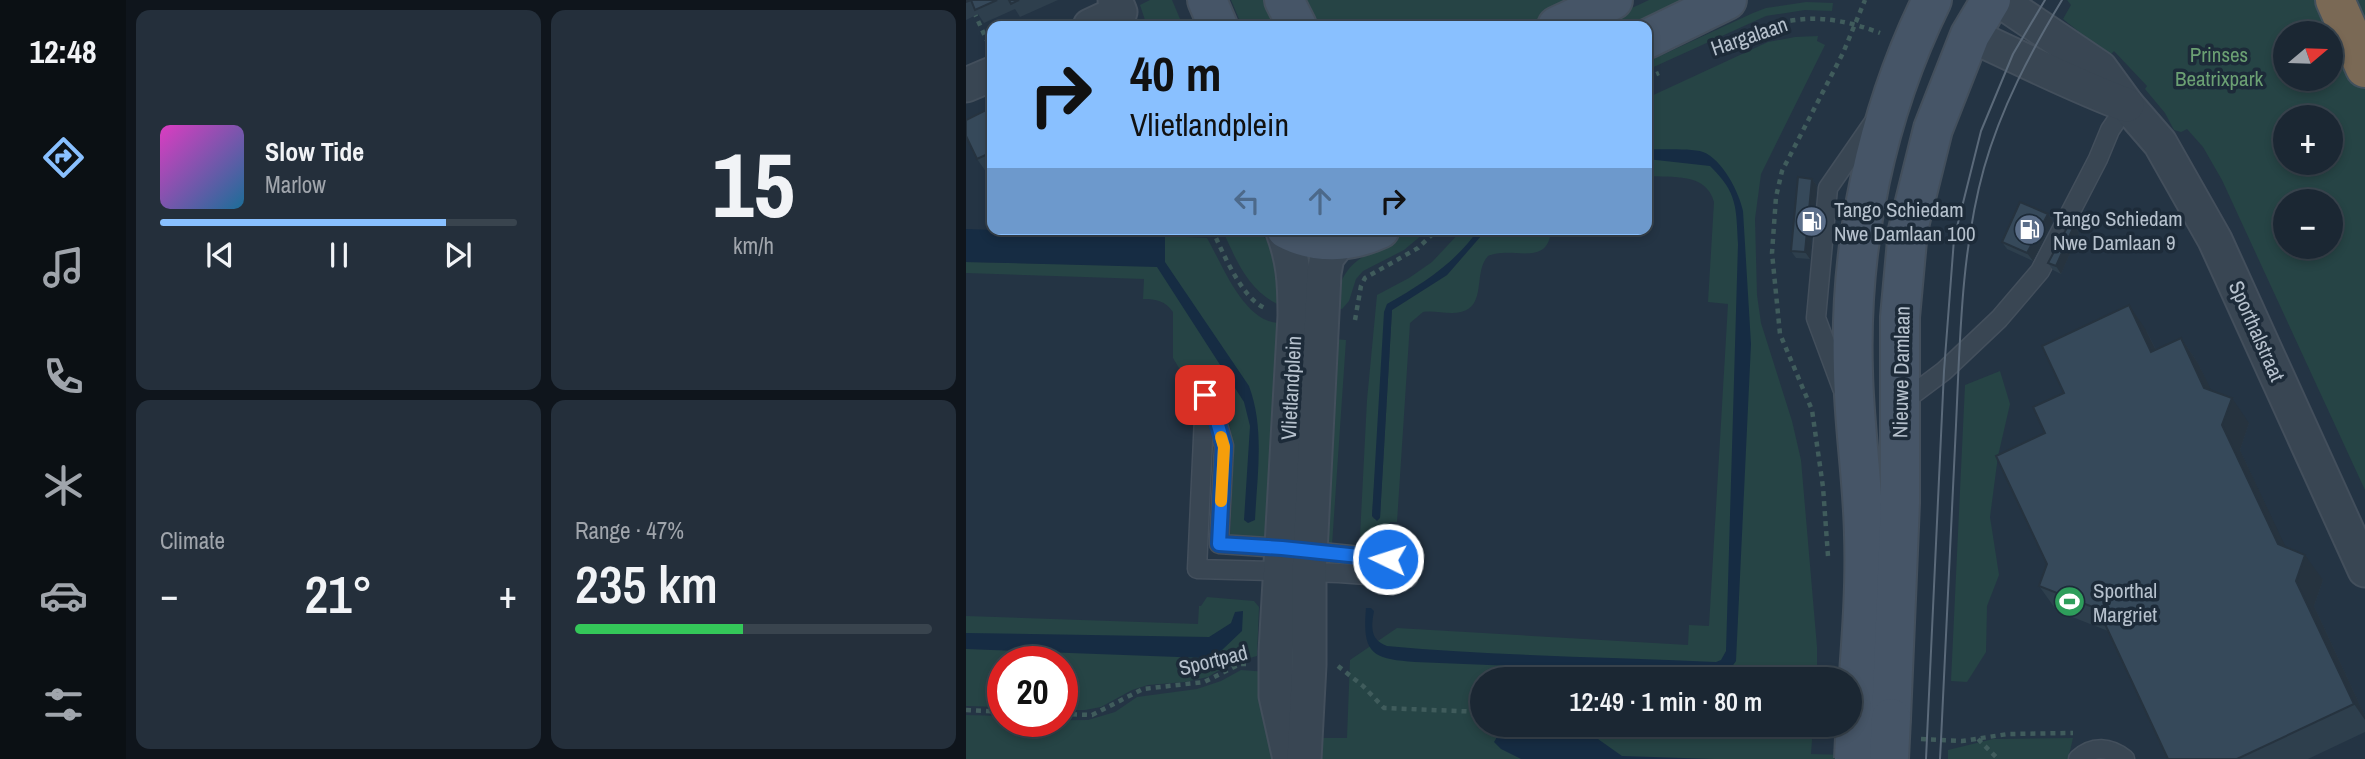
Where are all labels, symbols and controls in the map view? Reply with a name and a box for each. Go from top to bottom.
street label: Hargalaan [1707,9,1791,63]
north arrow [2273,21,2343,91]
map controls [2273,21,2343,259]
text: 12:48 [29,30,97,73]
text: 40 m [1130,40,1222,106]
park label: Prinses Beatrixpark [2175,40,2263,93]
icon: right [1015,49,1106,140]
text: Vlietlandplein [1130,103,1289,146]
button: + [2273,105,2343,175]
text: 15 [712,123,795,245]
icon: directions [39,133,88,182]
text: Slow Tide [265,134,364,169]
text: Marlow [265,169,326,200]
icon: left [1228,182,1266,220]
icon: ahead [1301,182,1339,220]
icon: right [1374,182,1412,220]
button: − [2273,189,2343,259]
place label: Tango Schiedam Nwe Damlaan 100 [1834,195,1976,248]
fuel station icon: Tango Schiedam Nwe Damlaan 100 [1794,204,1828,238]
place label: Tango Schiedam Nwe Damlaan 9 [2053,204,2183,257]
fuel station icon: Tango Schiedam Nwe Damlaan 9 [2013,213,2047,247]
text: km/h [733,230,774,261]
icon: previous [201,236,239,274]
icon: pause [320,236,358,274]
icon: next [439,236,477,274]
icon: music [39,243,88,292]
street label: Sporthalstraat [2222,276,2292,386]
street label: Nieuwe Damlaan [1885,306,1917,438]
street label: Vlietlandplein [1274,335,1308,441]
icon: phone [39,352,88,401]
pin [1175,365,1235,425]
icon: arrive [1186,376,1224,414]
icon: climate [39,461,88,510]
text: Range · 47% [575,515,684,546]
position arrow [1351,522,1425,596]
text: Climate [160,525,225,556]
text: 235 km [575,549,718,619]
text: 21° [304,559,373,629]
text: − [160,569,178,620]
text: + [499,569,517,620]
icon: car [39,571,88,620]
place label: Sporthal Margriet [2093,576,2157,629]
sports icon: Sporthal Margriet [2053,585,2087,619]
street label: Sportpad [1176,637,1250,683]
speed limit sign: 20 [987,646,1078,737]
icon: filters [39,680,88,729]
text: 12:49 · 1 min · 80 m [1570,684,1762,719]

